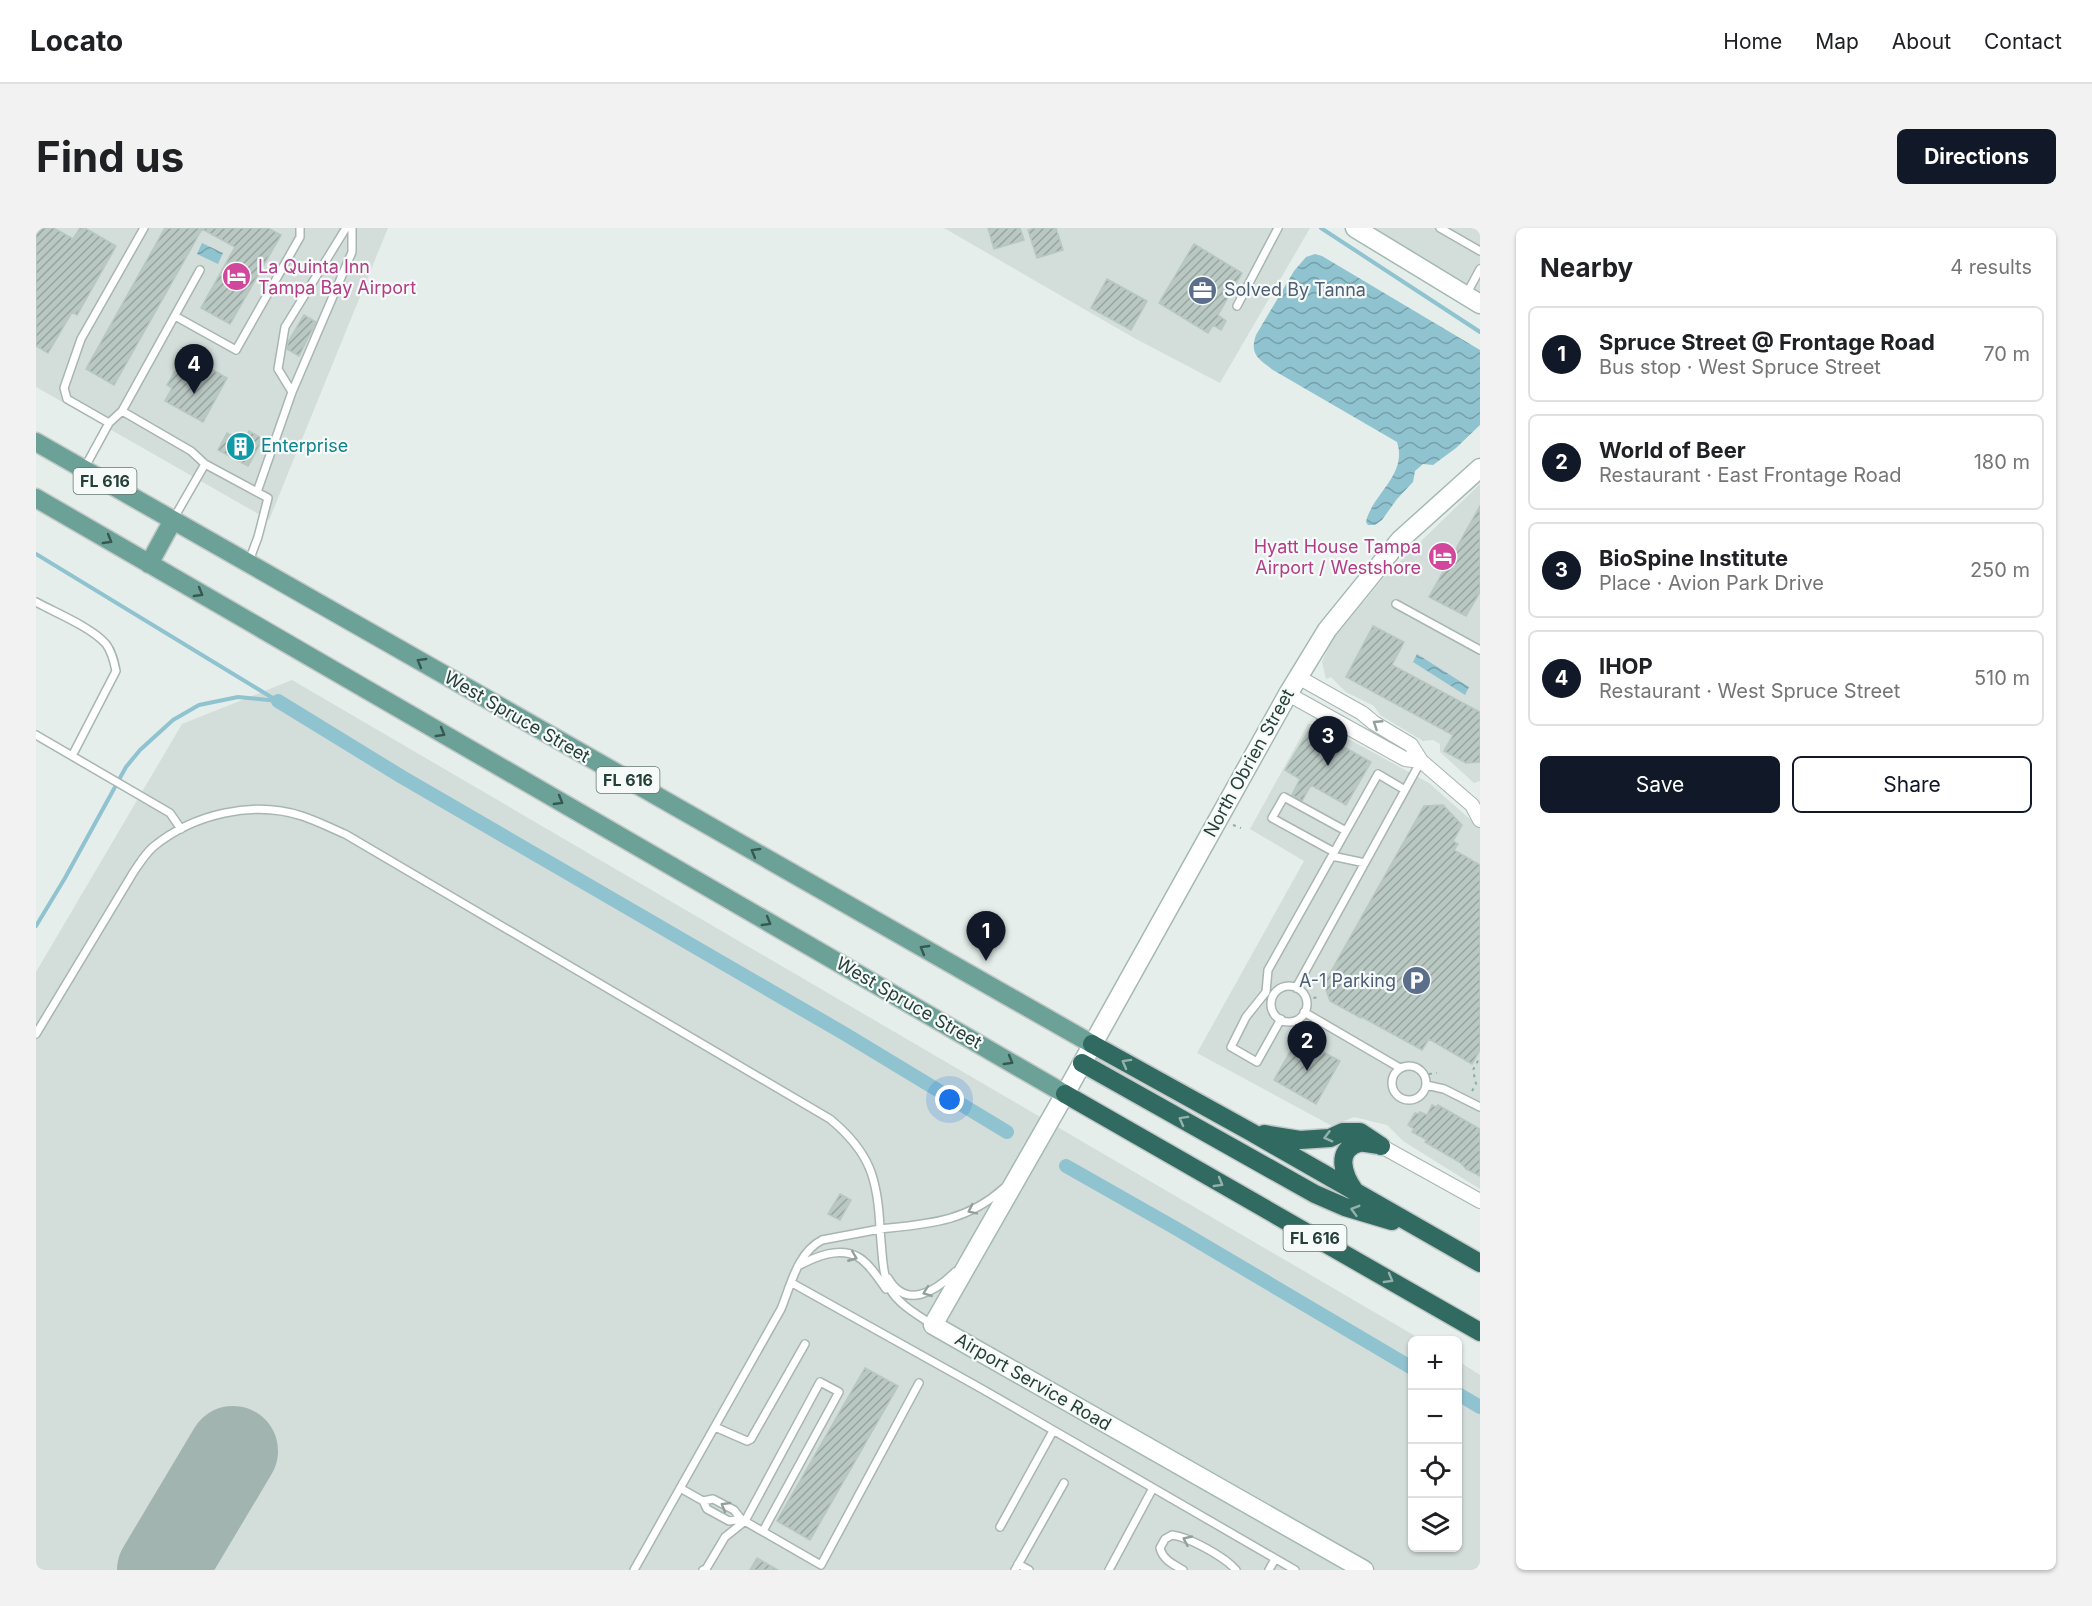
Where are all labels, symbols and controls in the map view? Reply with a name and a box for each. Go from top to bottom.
text: Locato [30,24,123,58]
text: Home [1723,29,1782,54]
text: Map [1815,29,1859,54]
text: About [1892,29,1951,54]
text: Contact [1984,29,2062,54]
button: Directions [1897,129,2056,184]
text: Find us [36,131,184,182]
text: Nearby [1540,252,1633,283]
text: 4 results [1950,255,2032,279]
place label: La Quinta Inn Tampa Bay Airport [258,256,416,298]
hotel icon: La Quinta Inn Tampa Bay Airport [221,261,253,293]
office icon: Solved By Tanna [1187,274,1219,306]
place label: Solved By Tanna [1224,279,1366,300]
text: Spruce Street @ Frontage Road [1599,329,1935,355]
text: 1 [1557,342,1566,366]
text: 70 m [1983,342,2030,366]
pin: 4 [174,344,214,394]
text: Bus stop · West Spruce Street [1599,355,1881,379]
building icon: Enterprise [224,430,256,462]
place label: Enterprise [261,435,348,456]
text: World of Beer [1599,437,1746,463]
text: 2 [1555,450,1568,474]
text: 180 m [1974,450,2030,474]
text: Restaurant · East Frontage Road [1599,463,1902,487]
road number: FL 616 [74,468,136,494]
one-way arrow [102,532,112,544]
place label: Hyatt House Tampa Airport / Westshore [1254,536,1421,578]
hotel icon: Hyatt House Tampa Airport / Westshore [1426,541,1458,573]
text: BioSpine Institute [1599,545,1788,571]
text: 3 [1555,558,1568,582]
text: 250 m [1970,558,2030,582]
text: Place · Avion Park Drive [1599,571,1824,595]
one-way arrow [193,586,203,597]
text: IHOP [1599,653,1653,679]
one-way arrow [417,658,427,669]
street label: West Spruce Street [441,666,594,767]
text: 4 [1555,666,1568,690]
text: 510 m [1974,666,2030,690]
text: Restaurant · West Spruce Street [1599,679,1900,703]
street label: North Obrien Street [1199,685,1298,841]
pin: 3 [1308,716,1348,766]
one-way arrow [1373,720,1384,731]
one-way arrow [435,726,445,737]
button: Save [1540,756,1780,813]
button: Share [1792,756,2032,813]
road number: FL 616 [596,767,660,793]
one-way arrow [552,794,563,805]
one-way arrow [751,848,761,859]
pin: 1 [966,912,1006,961]
one-way arrow [761,914,771,926]
one-way arrow [920,945,930,956]
street label: West Spruce Street [833,952,986,1053]
parking icon: A-1 Parking [1401,965,1433,997]
place label: A-1 Parking [1299,970,1396,991]
pin: 2 [1288,1022,1326,1071]
one-way arrow [1003,1054,1013,1066]
one-way arrow [1122,1059,1132,1070]
your location [935,1085,964,1114]
one-way arrow [1179,1115,1189,1127]
one-way arrow [1323,1129,1333,1142]
one-way arrow [1213,1176,1223,1187]
one-way arrow [967,1203,978,1215]
one-way arrow [1350,1205,1361,1217]
road number: FL 616 [1284,1225,1346,1251]
one-way arrow [847,1250,858,1262]
one-way arrow [1383,1272,1393,1284]
one-way arrow [922,1285,932,1298]
street label: Airport Service Road [952,1328,1115,1435]
map controls [1408,1336,1462,1552]
button: + [1408,1336,1462,1390]
button: − [1408,1390,1462,1444]
button: locate [1408,1444,1462,1498]
button: layers [1408,1498,1462,1552]
one-way arrow [721,1502,731,1513]
one-way arrow [1182,1535,1193,1547]

